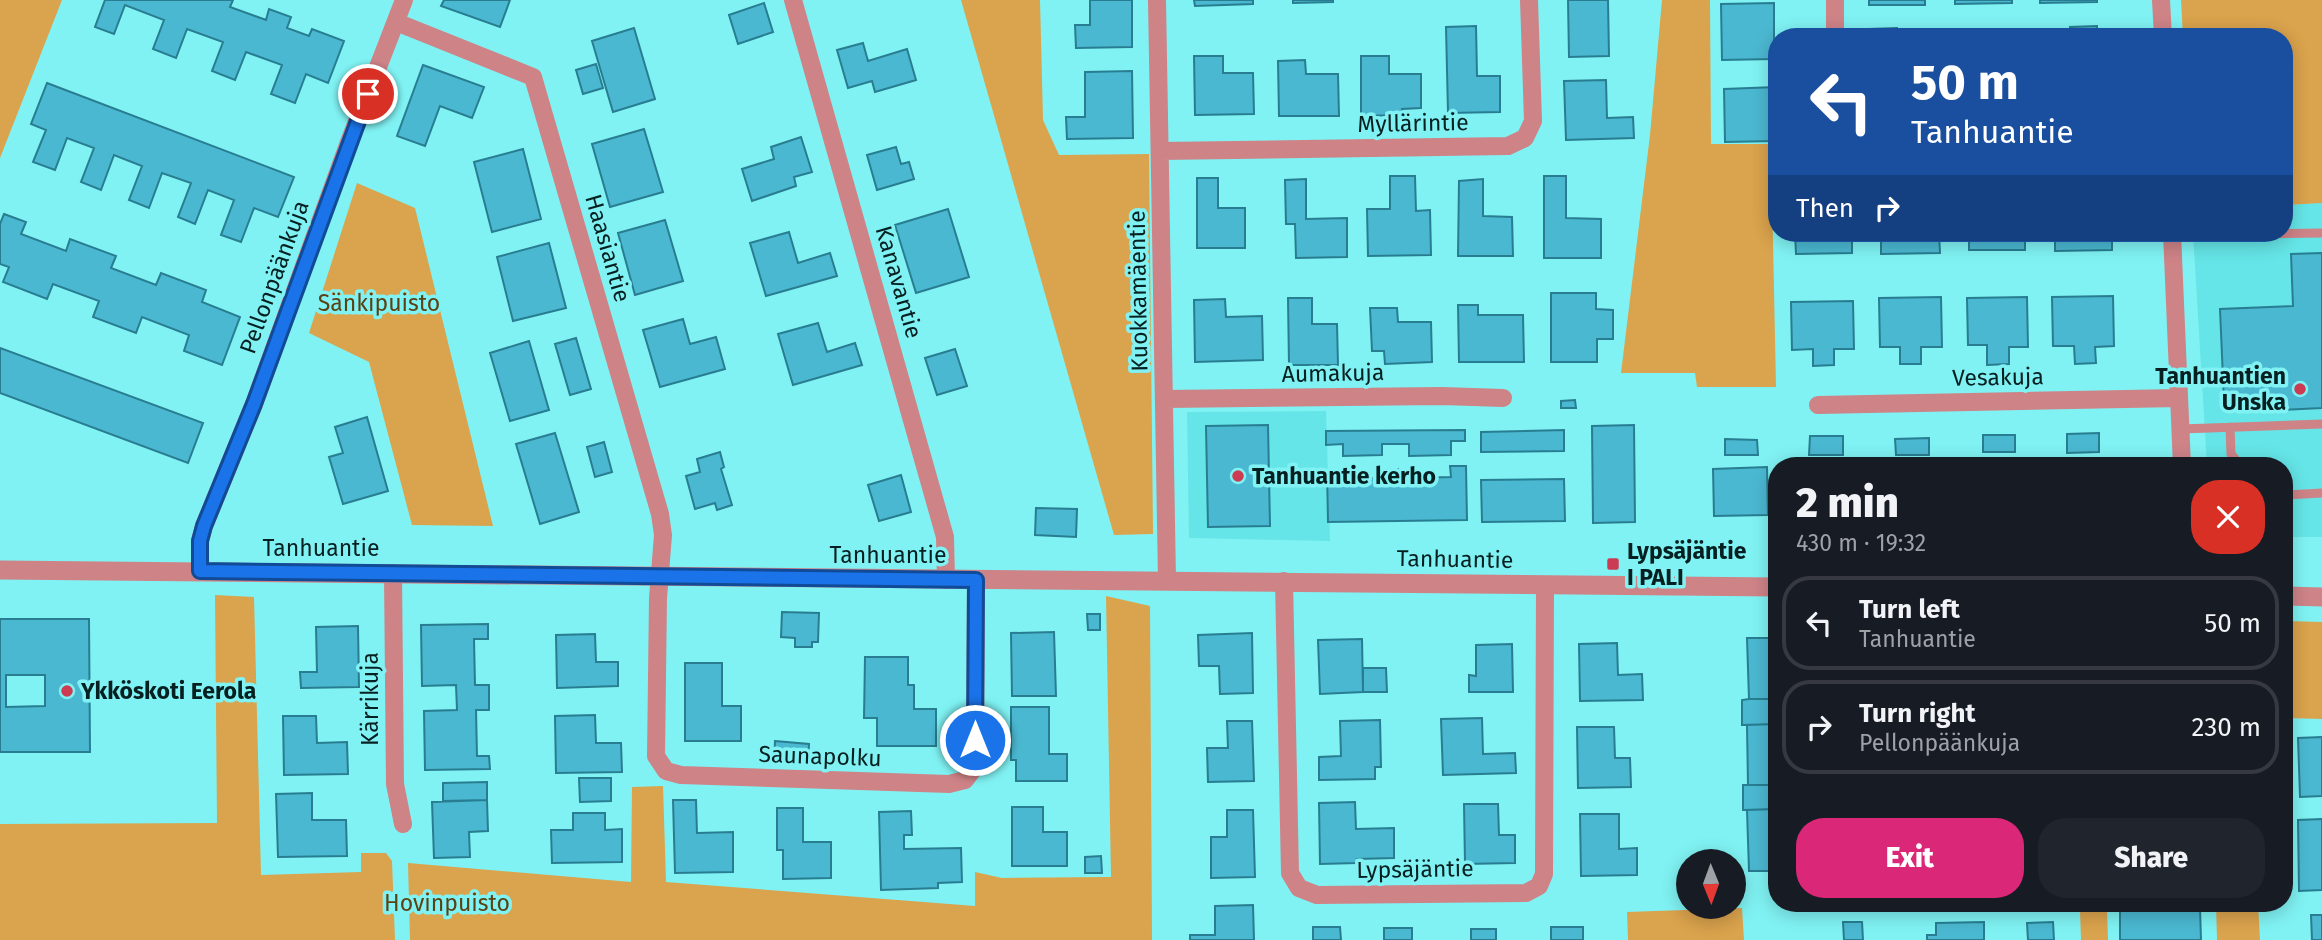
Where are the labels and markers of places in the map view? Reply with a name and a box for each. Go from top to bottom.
pin [338,64,398,124]
place label: Tanhuantien Unska [2155,362,2286,416]
marker: Tanhuantien Unska [2292,381,2308,397]
place label: Tanhuantie kerho [1252,462,1436,490]
marker: Tanhuantie kerho [1230,468,1246,484]
place label: Lypsäjäntie I PALI [1627,537,1747,591]
marker: Lypsäjäntie I PALI [1605,556,1621,572]
place label: Ykköskoti Eerola [80,677,256,705]
marker: Ykköskoti Eerola [59,683,75,699]

